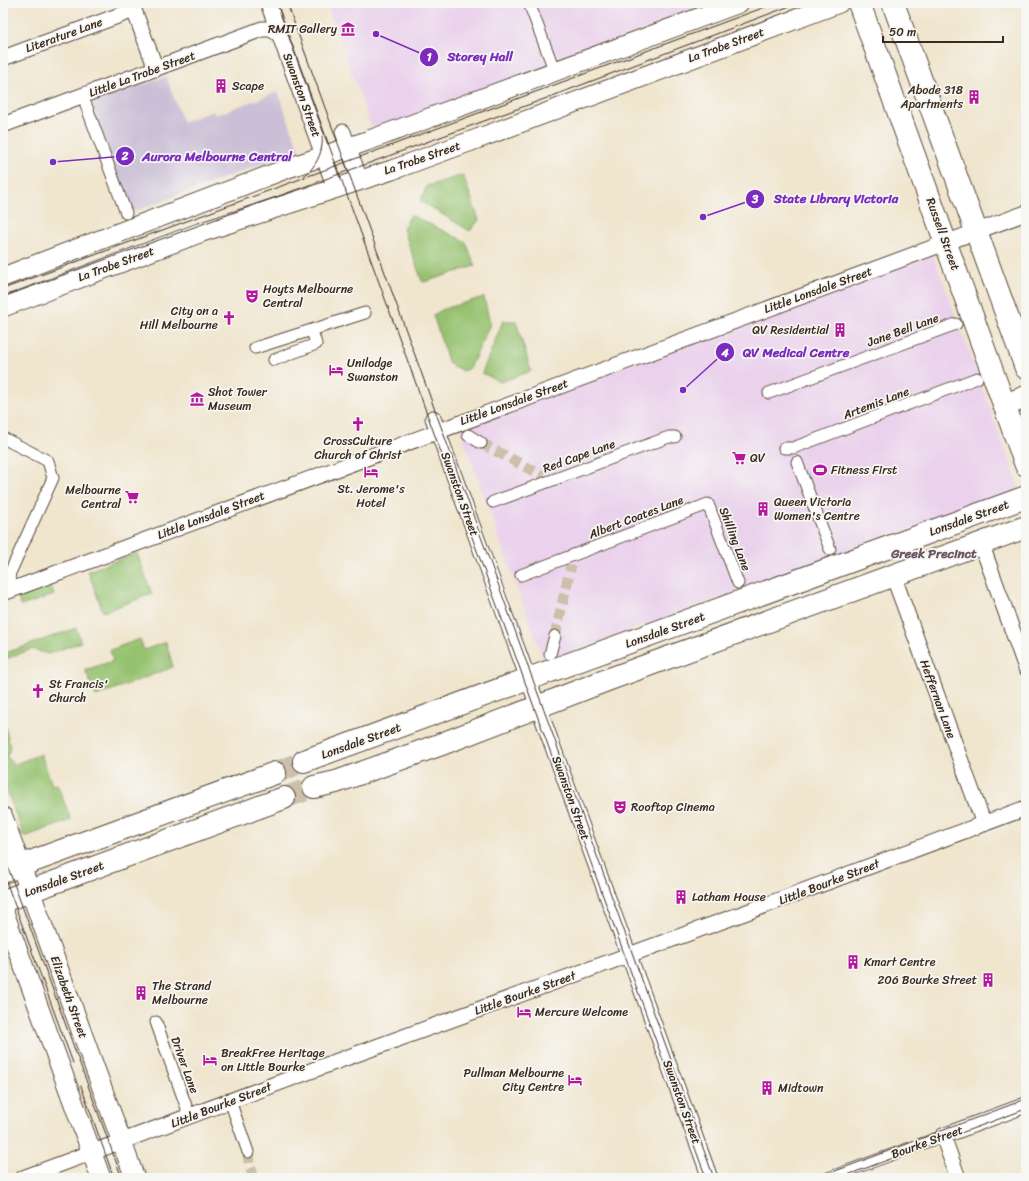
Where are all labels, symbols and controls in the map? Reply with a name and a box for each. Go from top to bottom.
street label: Literature Lane [22,11,106,59]
place label: RMIT Gallery [268,18,338,40]
scale bar [883,18,1003,44]
museum icon: RMIT Gallery [340,21,356,37]
street label: La Trobe Street [685,21,767,69]
text: 50 m [889,21,916,43]
street label: Little La Trobe Street [85,44,199,104]
callout: Storey Hall [419,44,521,69]
text: Storey Hall [446,45,514,68]
text: 1 [426,46,432,68]
street label: Swanston Street [276,50,328,140]
place label: Scape [232,75,264,97]
building icon: Scape [213,78,229,94]
place label: Abode 318 Apartments [900,79,963,115]
building icon: Abode 318 Apartments [966,89,982,105]
street label: La Trobe Street [381,135,463,181]
callout: Aurora Melbourne Central [115,144,300,169]
text: 2 [121,145,129,167]
text: Aurora Melbourne Central [141,145,293,168]
callout: State Library Victoria [745,186,907,211]
text: State Library Victoria [773,187,899,210]
text: 3 [751,188,759,210]
street label: Russell Street [920,194,966,274]
street label: La Trobe Street [75,240,157,288]
street label: Little Lonsdale Street [761,260,875,320]
place label: Hoyts Melbourne Central [263,278,353,314]
theatre icon: Hoyts Melbourne Central [244,288,260,304]
place label: City on a Hill Melbourne [140,300,218,336]
street label: Jane Bell Lane [863,307,942,354]
church icon: City on a Hill Melbourne [221,310,237,326]
place label: QV Residential [752,319,830,341]
building icon: QV Residential [832,322,848,338]
callout: QV Medical Centre [715,340,857,365]
text: QV Medical Centre [742,341,850,364]
text: 4 [720,342,729,364]
place label: Unilodge Swanston [347,352,399,388]
hotel icon: Unilodge Swanston [328,362,344,378]
street label: Little Lonsdale Street [457,372,571,432]
street label: Artemis Lane [839,380,912,426]
place label: Shot Tower Museum [208,381,268,417]
museum icon: Shot Tower Museum [189,391,205,407]
church icon: CrossCulture Church of Christ [350,416,366,432]
place label: CrossCulture Church of Christ [314,430,403,466]
street label: Red Cape Lane [540,433,618,479]
place label: QV [750,447,766,469]
street label: Swanston Street [434,449,486,539]
supermarket icon: QV [731,450,747,466]
place label: Fitness First [831,459,897,481]
sports icon: Fitness First [812,462,828,478]
hotel icon: St. Jerome's Hotel [363,464,379,480]
place label: St. Jerome's Hotel [337,478,405,514]
place label: Melbourne Central [65,479,122,515]
street label: Little Lonsdale Street [154,484,268,546]
supermarket icon: Melbourne Central [124,489,140,505]
street label: Albert Coates Lane [584,489,687,546]
place label: Queen Victoria Women's Centre [774,491,860,527]
street label: Lonsdale Street [926,493,1012,543]
building icon: Queen Victoria Women's Centre [755,501,771,517]
street label: Shilling Lane [713,504,757,574]
district label: Greek Precinct [890,542,977,565]
street label: Lonsdale Street [622,605,708,655]
street label: Heffernan Lane [914,656,962,742]
place label: St Francis' Church [49,673,108,709]
church icon: St Francis' Church [30,683,46,699]
street label: Lonsdale Street [318,716,404,766]
street label: Swanston Street [545,753,597,843]
place label: Rooftop Cinema [631,796,715,818]
theatre icon: Rooftop Cinema [612,799,628,815]
street label: Little Bourke Street [775,852,884,911]
street label: Lonsdale Street [21,854,107,904]
place label: Latham House [692,886,766,908]
building icon: Latham House [673,889,689,905]
place label: Kmart Centre [864,951,936,973]
street label: Elizabeth Street [44,952,94,1042]
building icon: Kmart Centre [845,954,861,970]
street label: Little Bourke Street [471,964,580,1022]
place label: 206 Bourke Street [877,969,977,991]
building icon: 206 Bourke Street [980,972,996,988]
place label: The Strand Melbourne [152,975,211,1011]
building icon: The Strand Melbourne [133,985,149,1001]
place label: Mercure Welcome [535,1001,628,1023]
hotel icon: Mercure Welcome [516,1004,532,1020]
street label: Driver Lane [165,1033,205,1097]
place label: BreakFree Heritage on Little Bourke [221,1042,325,1078]
hotel icon: BreakFree Heritage on Little Bourke [202,1052,218,1068]
street label: Swanston Street [656,1057,708,1147]
place label: Pullman Melbourne City Centre [464,1062,564,1098]
hotel icon: Pullman Melbourne City Centre [567,1072,583,1088]
street label: Little Bourke Street [167,1075,276,1134]
place label: Midtown [778,1077,824,1099]
building icon: Midtown [759,1080,775,1096]
street label: Bourke Street [888,1119,966,1165]

